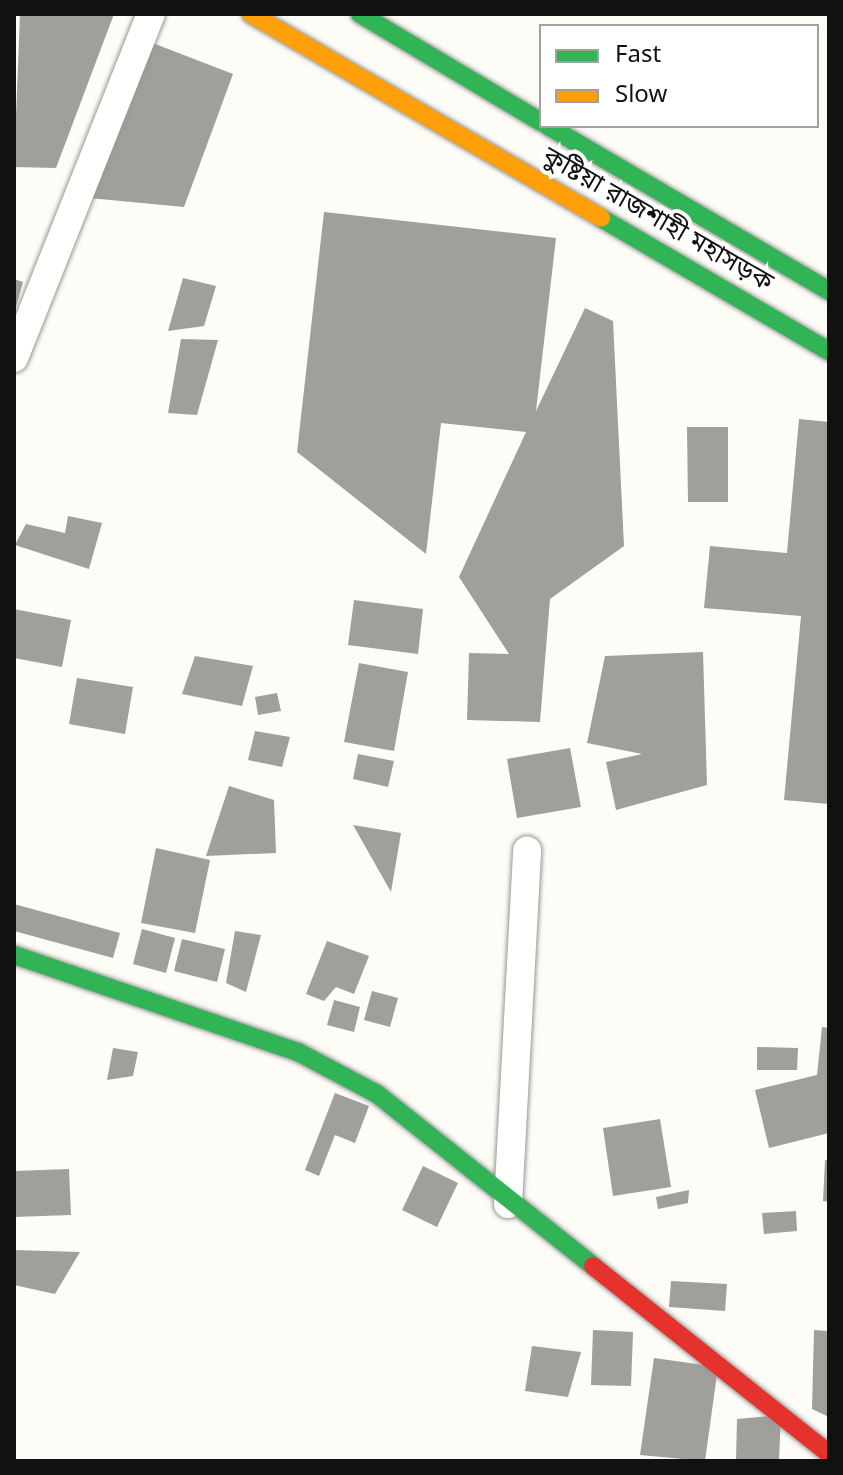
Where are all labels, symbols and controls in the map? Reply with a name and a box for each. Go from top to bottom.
legend [539,24,819,128]
text: Fast [615,40,661,72]
text: Slow [615,80,667,112]
street label: কুষ্টিয়া রাজশাহী মহাসড়ক [536,142,778,300]

